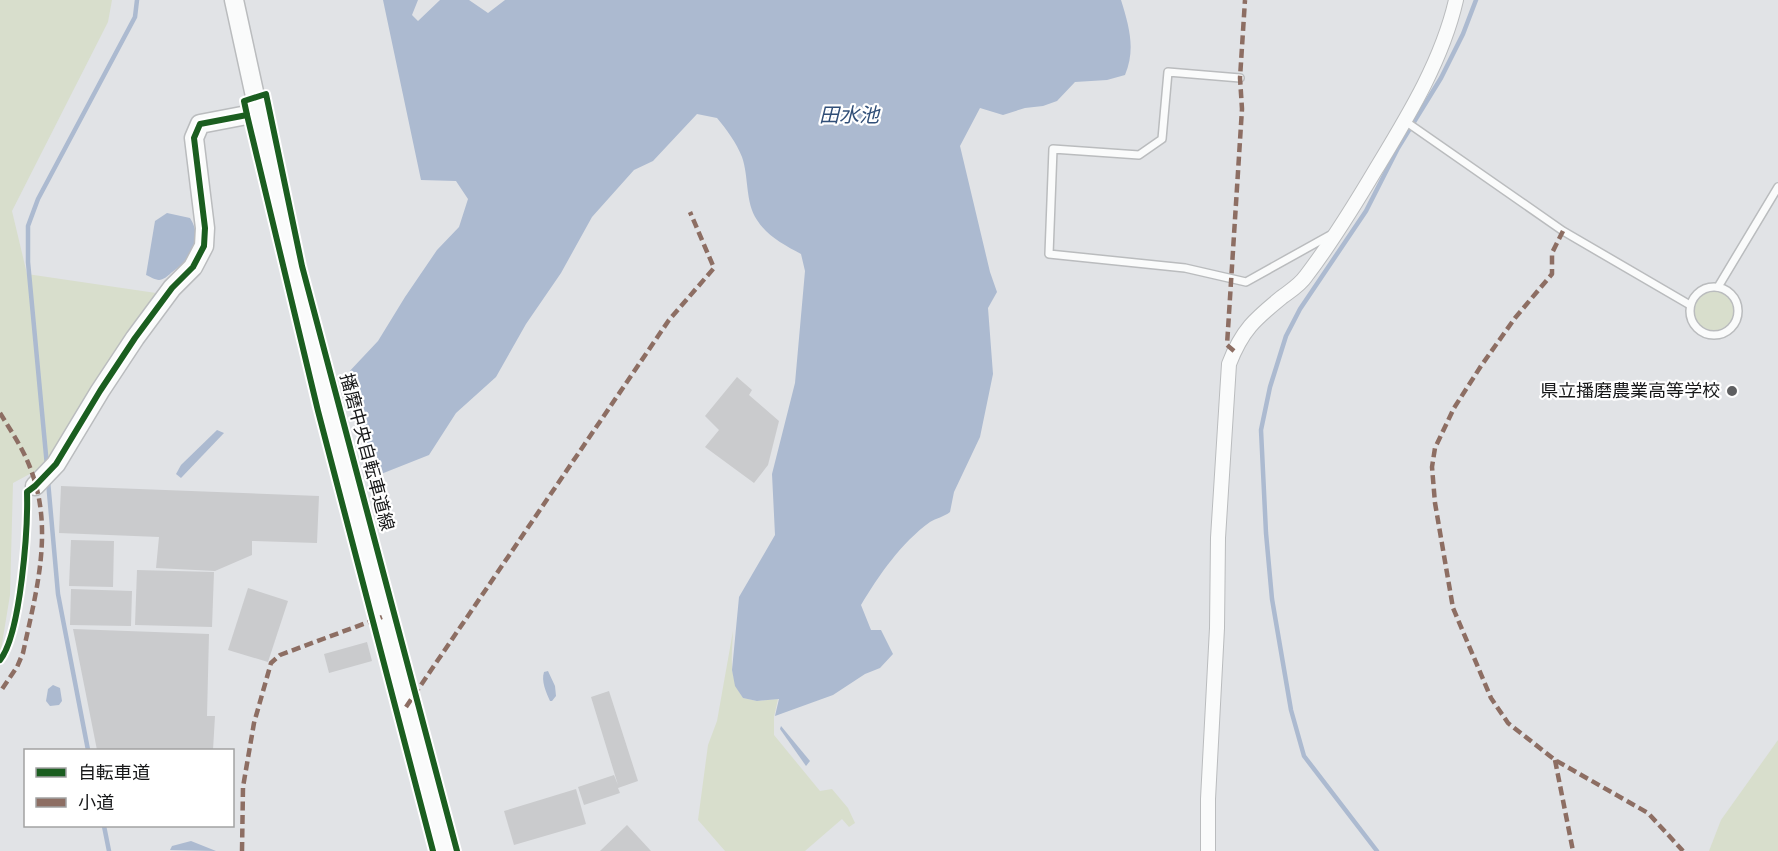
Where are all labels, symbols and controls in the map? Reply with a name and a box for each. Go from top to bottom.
water label: 田水池 [819,102,881,128]
street label: 播磨中央自転車道線 [334,371,400,533]
place label: 県立播磨農業高等学校 [1540,379,1720,403]
marker: 県立播磨農業高等学校 [1725,384,1739,398]
legend [24,749,234,827]
text: 自転車道 [78,761,150,785]
text: 小道 [78,791,114,815]

